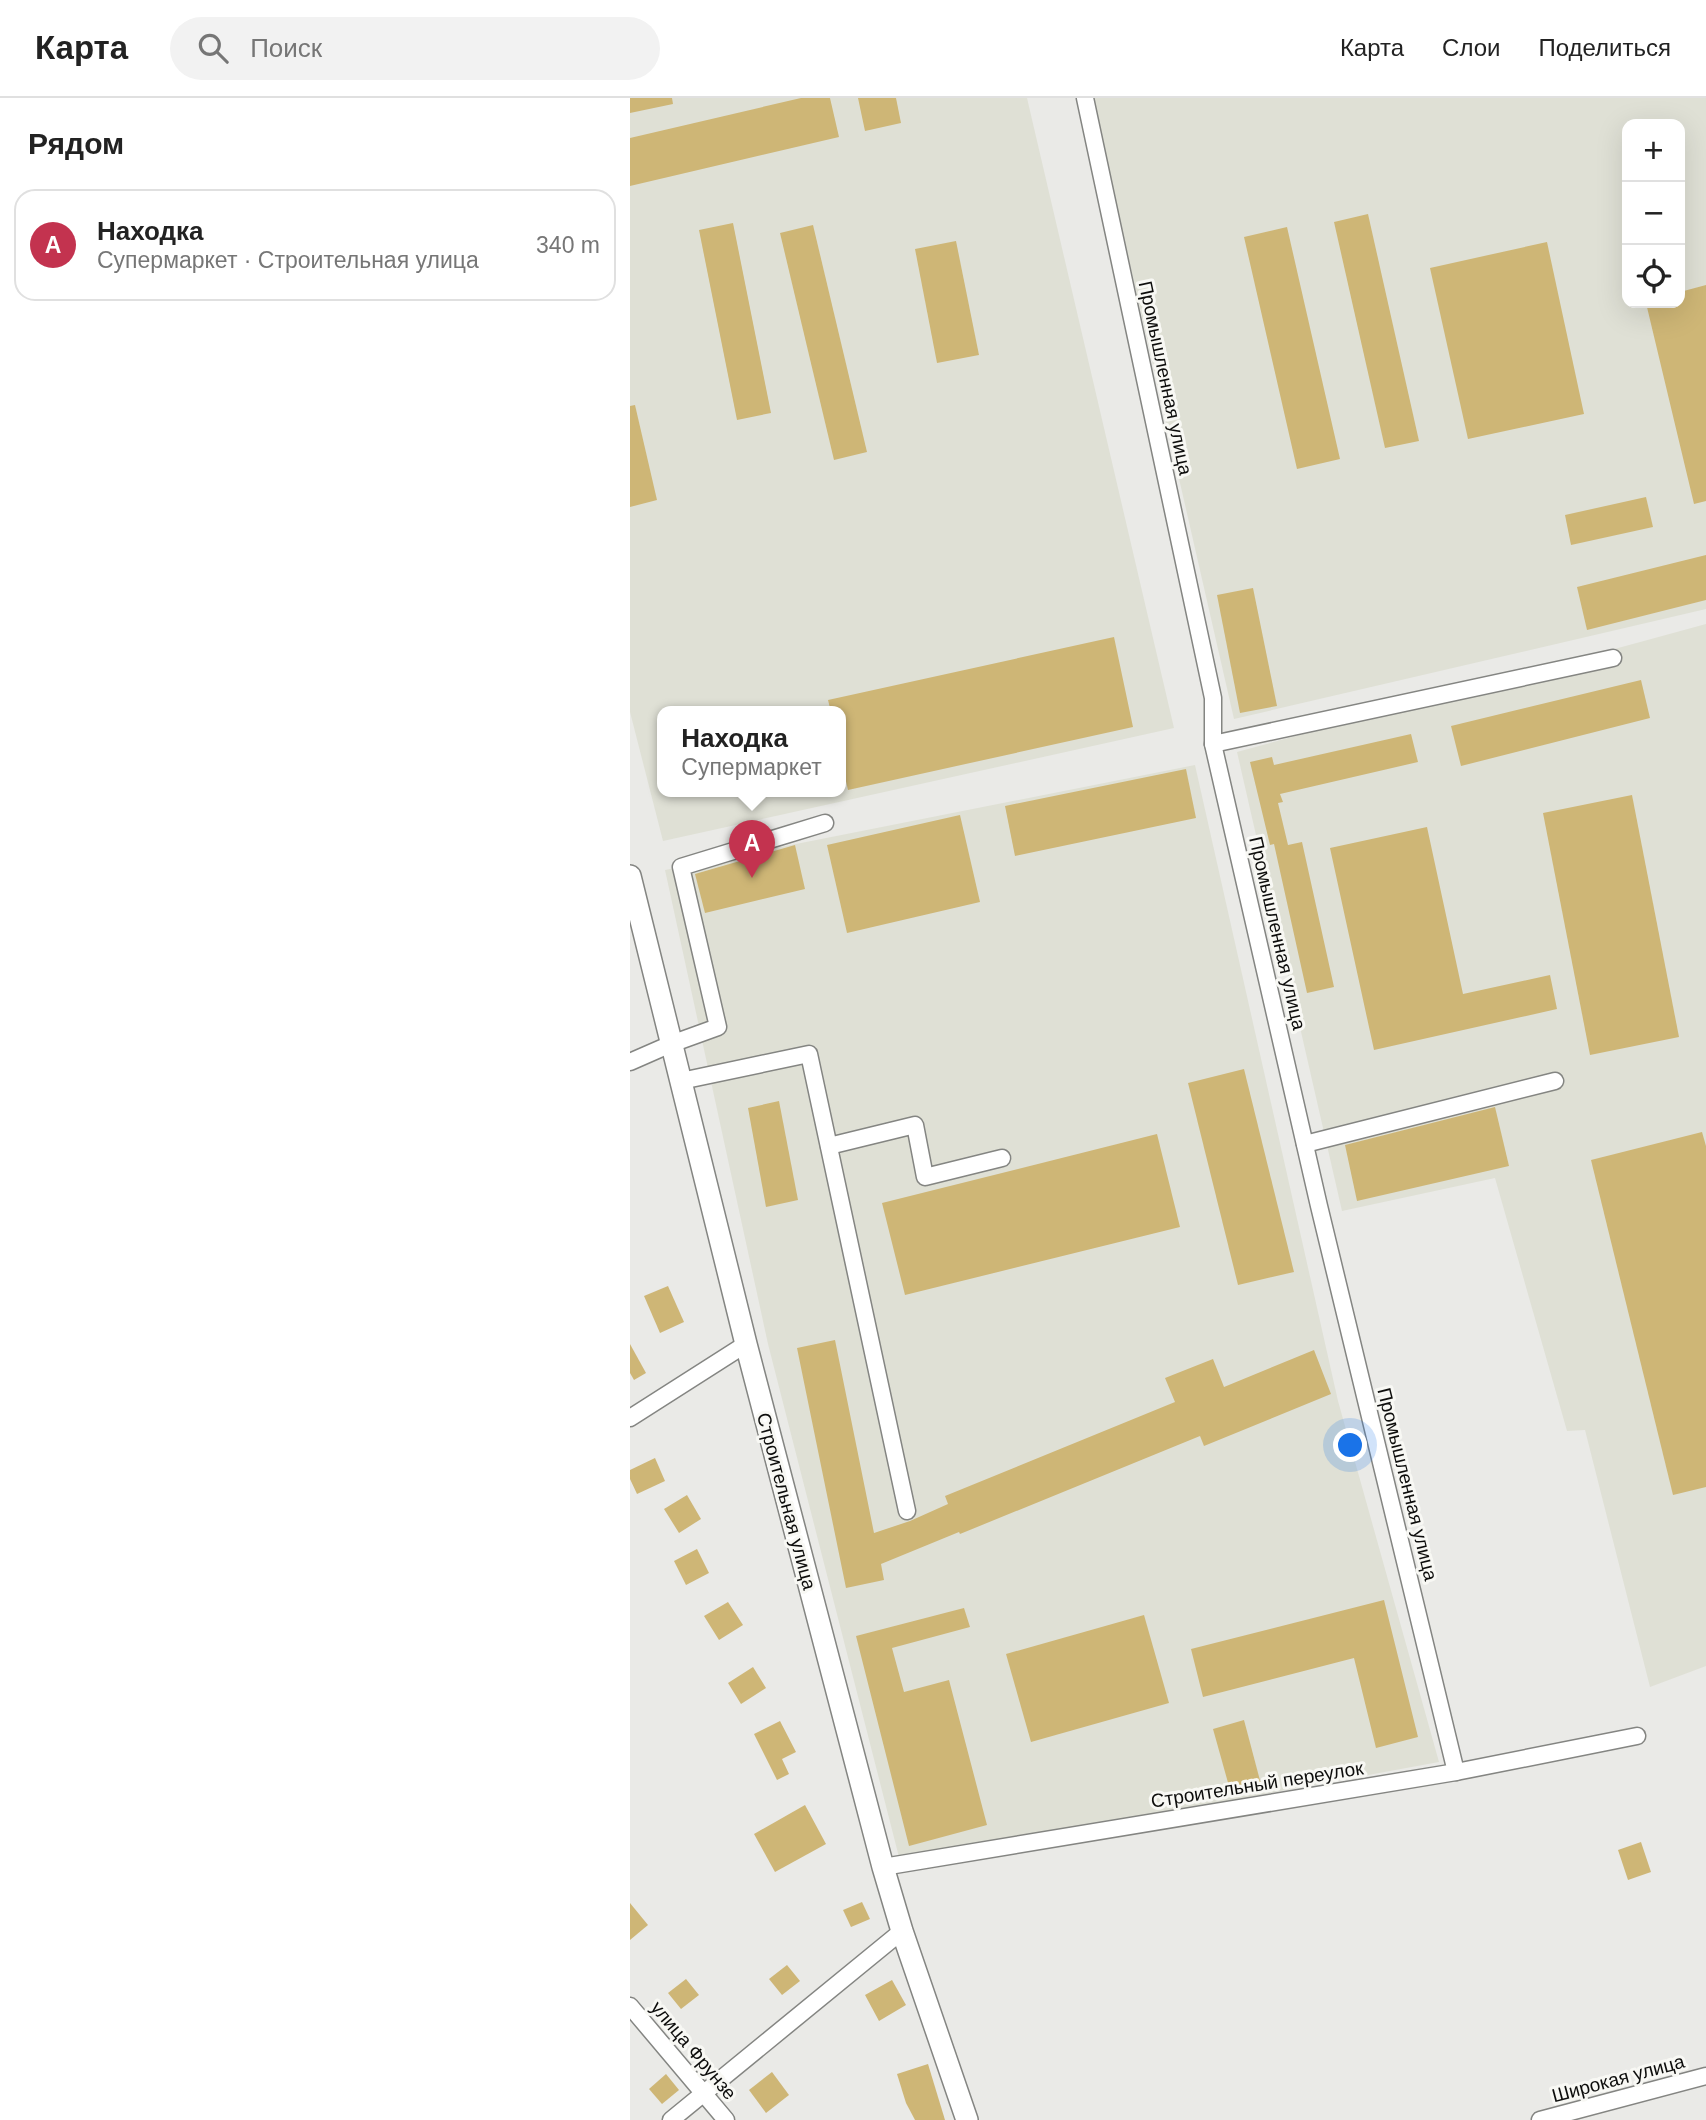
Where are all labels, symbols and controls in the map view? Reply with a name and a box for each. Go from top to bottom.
search box [170,17,660,80]
text: Карта [35,29,128,66]
icon: search [194,29,232,67]
text: Поиск [250,33,322,63]
text: Карта [1340,34,1404,61]
text: Слои [1442,34,1500,61]
text: Поделиться [1538,34,1671,61]
map controls [1622,119,1685,308]
button: + [1622,119,1685,182]
text: Рядом [28,127,124,160]
button: − [1622,182,1685,245]
text: Находка [97,216,204,246]
text: A [45,232,61,258]
text: 340 m [536,232,600,258]
button: locate [1622,245,1685,308]
text: Супермаркет · Строительная улица [97,247,479,273]
street label: Промышленная улица [1135,279,1196,477]
popup [657,706,846,797]
text: Находка [681,723,788,753]
text: Супермаркет [681,754,822,780]
pin: A [729,820,775,878]
street label: Промышленная улица [1245,834,1310,1032]
street label: Промышленная улица [1373,1386,1442,1583]
street label: Строительная улица [753,1410,820,1592]
your location [1333,1428,1367,1462]
street label: Строительный переулок [1149,1757,1365,1812]
street label: улица Фрунзе [647,1997,741,2104]
street label: Широкая улица [1550,2051,1687,2106]

